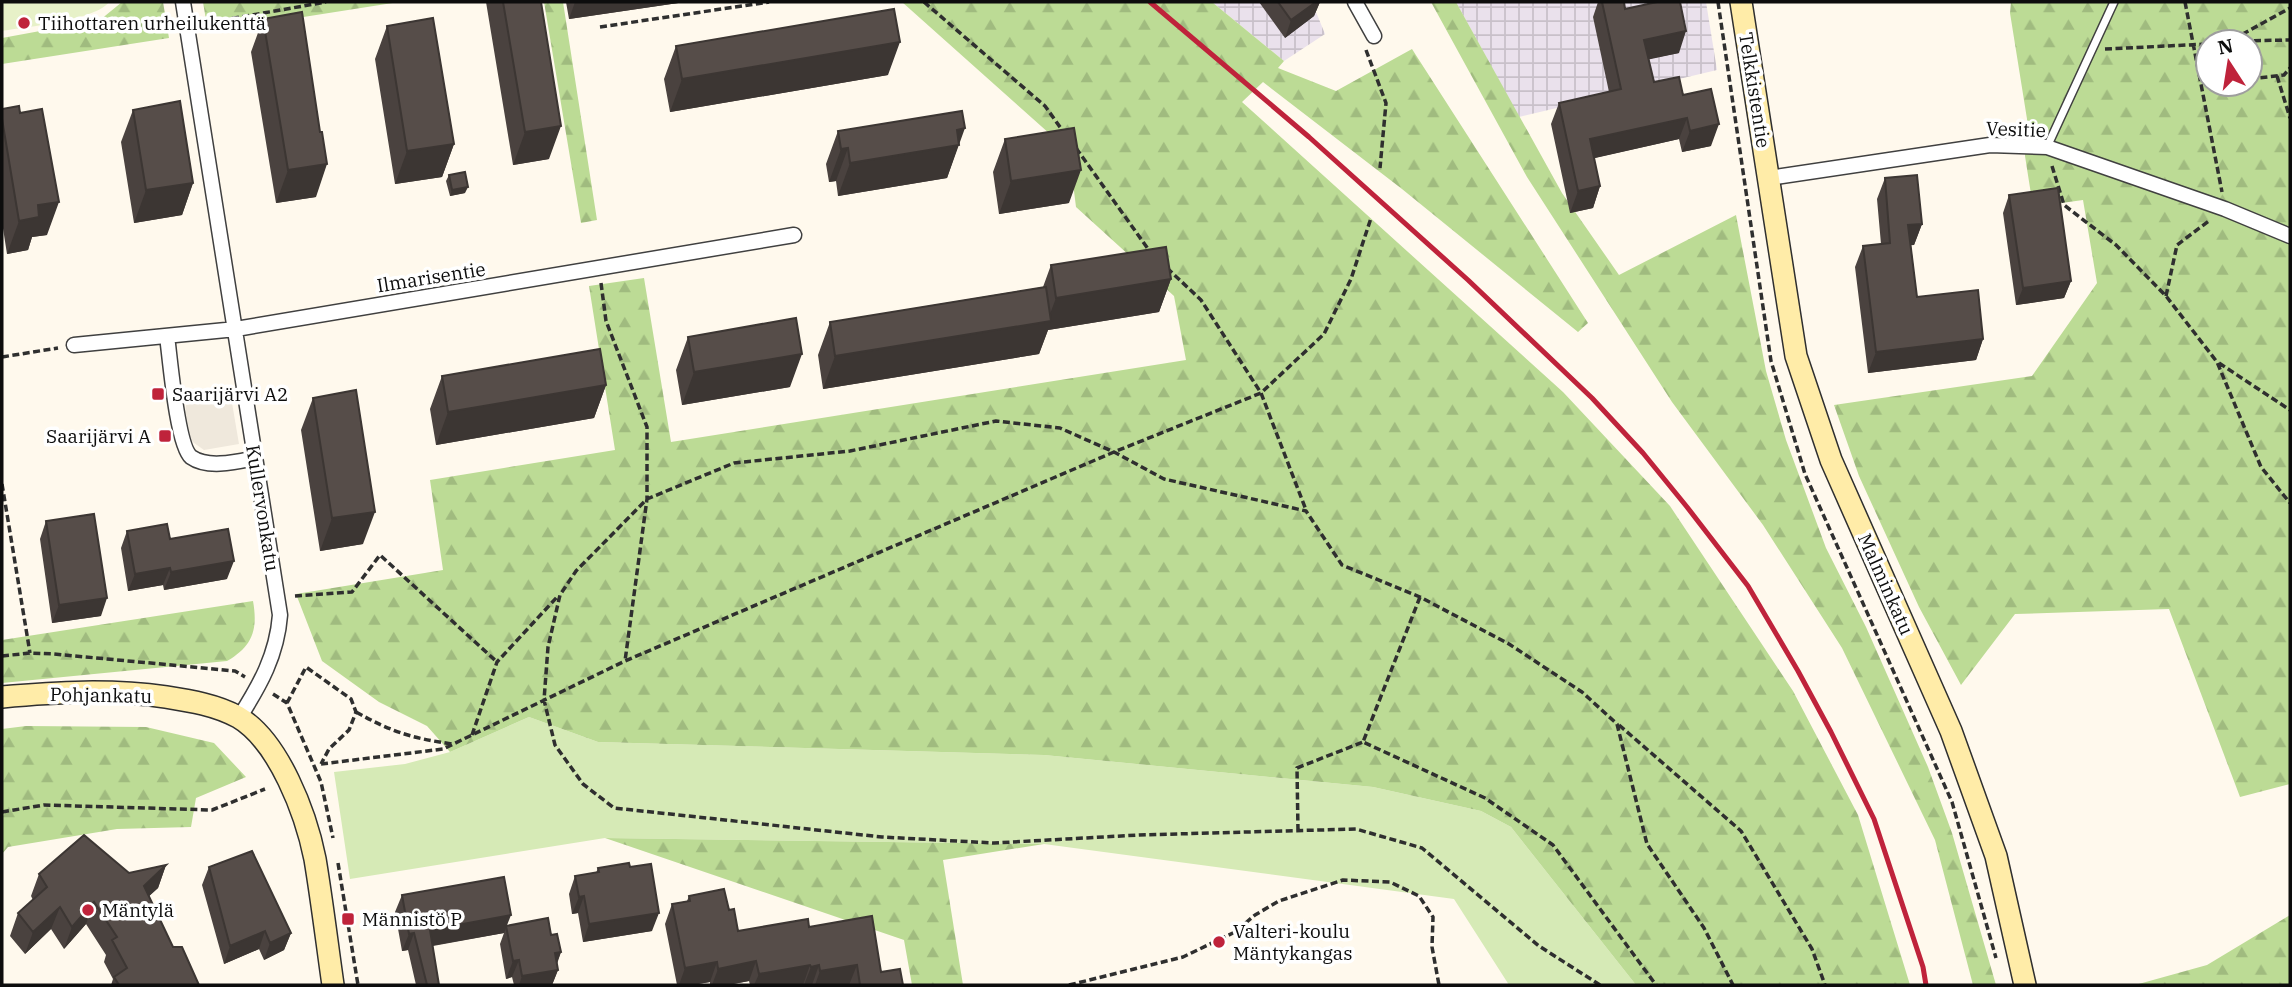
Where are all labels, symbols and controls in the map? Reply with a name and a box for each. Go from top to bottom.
place label: Tiihottaren urheilukenttä [38,11,266,35]
marker: Tiihottaren urheilukenttä [16,15,32,31]
north arrow [2194,28,2264,98]
street label: Telkkistentie [1734,31,1776,149]
text: N [2216,33,2235,60]
street label: Vesitie [1986,116,2046,142]
street label: Ilmarisentie [375,257,487,297]
place label: Saarijärvi A2 [172,382,288,406]
marker: Saarijärvi A2 [150,386,166,402]
place label: Saarijärvi A [46,424,151,448]
marker: Saarijärvi A [157,428,173,444]
street label: Kullervonkatu [241,443,285,573]
street label: Malminkatu [1853,530,1919,639]
street label: Pohjankatu [50,682,152,708]
place label: Mäntylä [102,898,174,922]
marker: Mäntylä [80,902,96,918]
place label: Männistö P [362,907,462,931]
marker: Männistö P [340,911,356,927]
place label: Valteri-koulu Mäntykangas [1233,919,1352,965]
marker: Valteri-koulu Mäntykangas [1211,934,1227,950]

